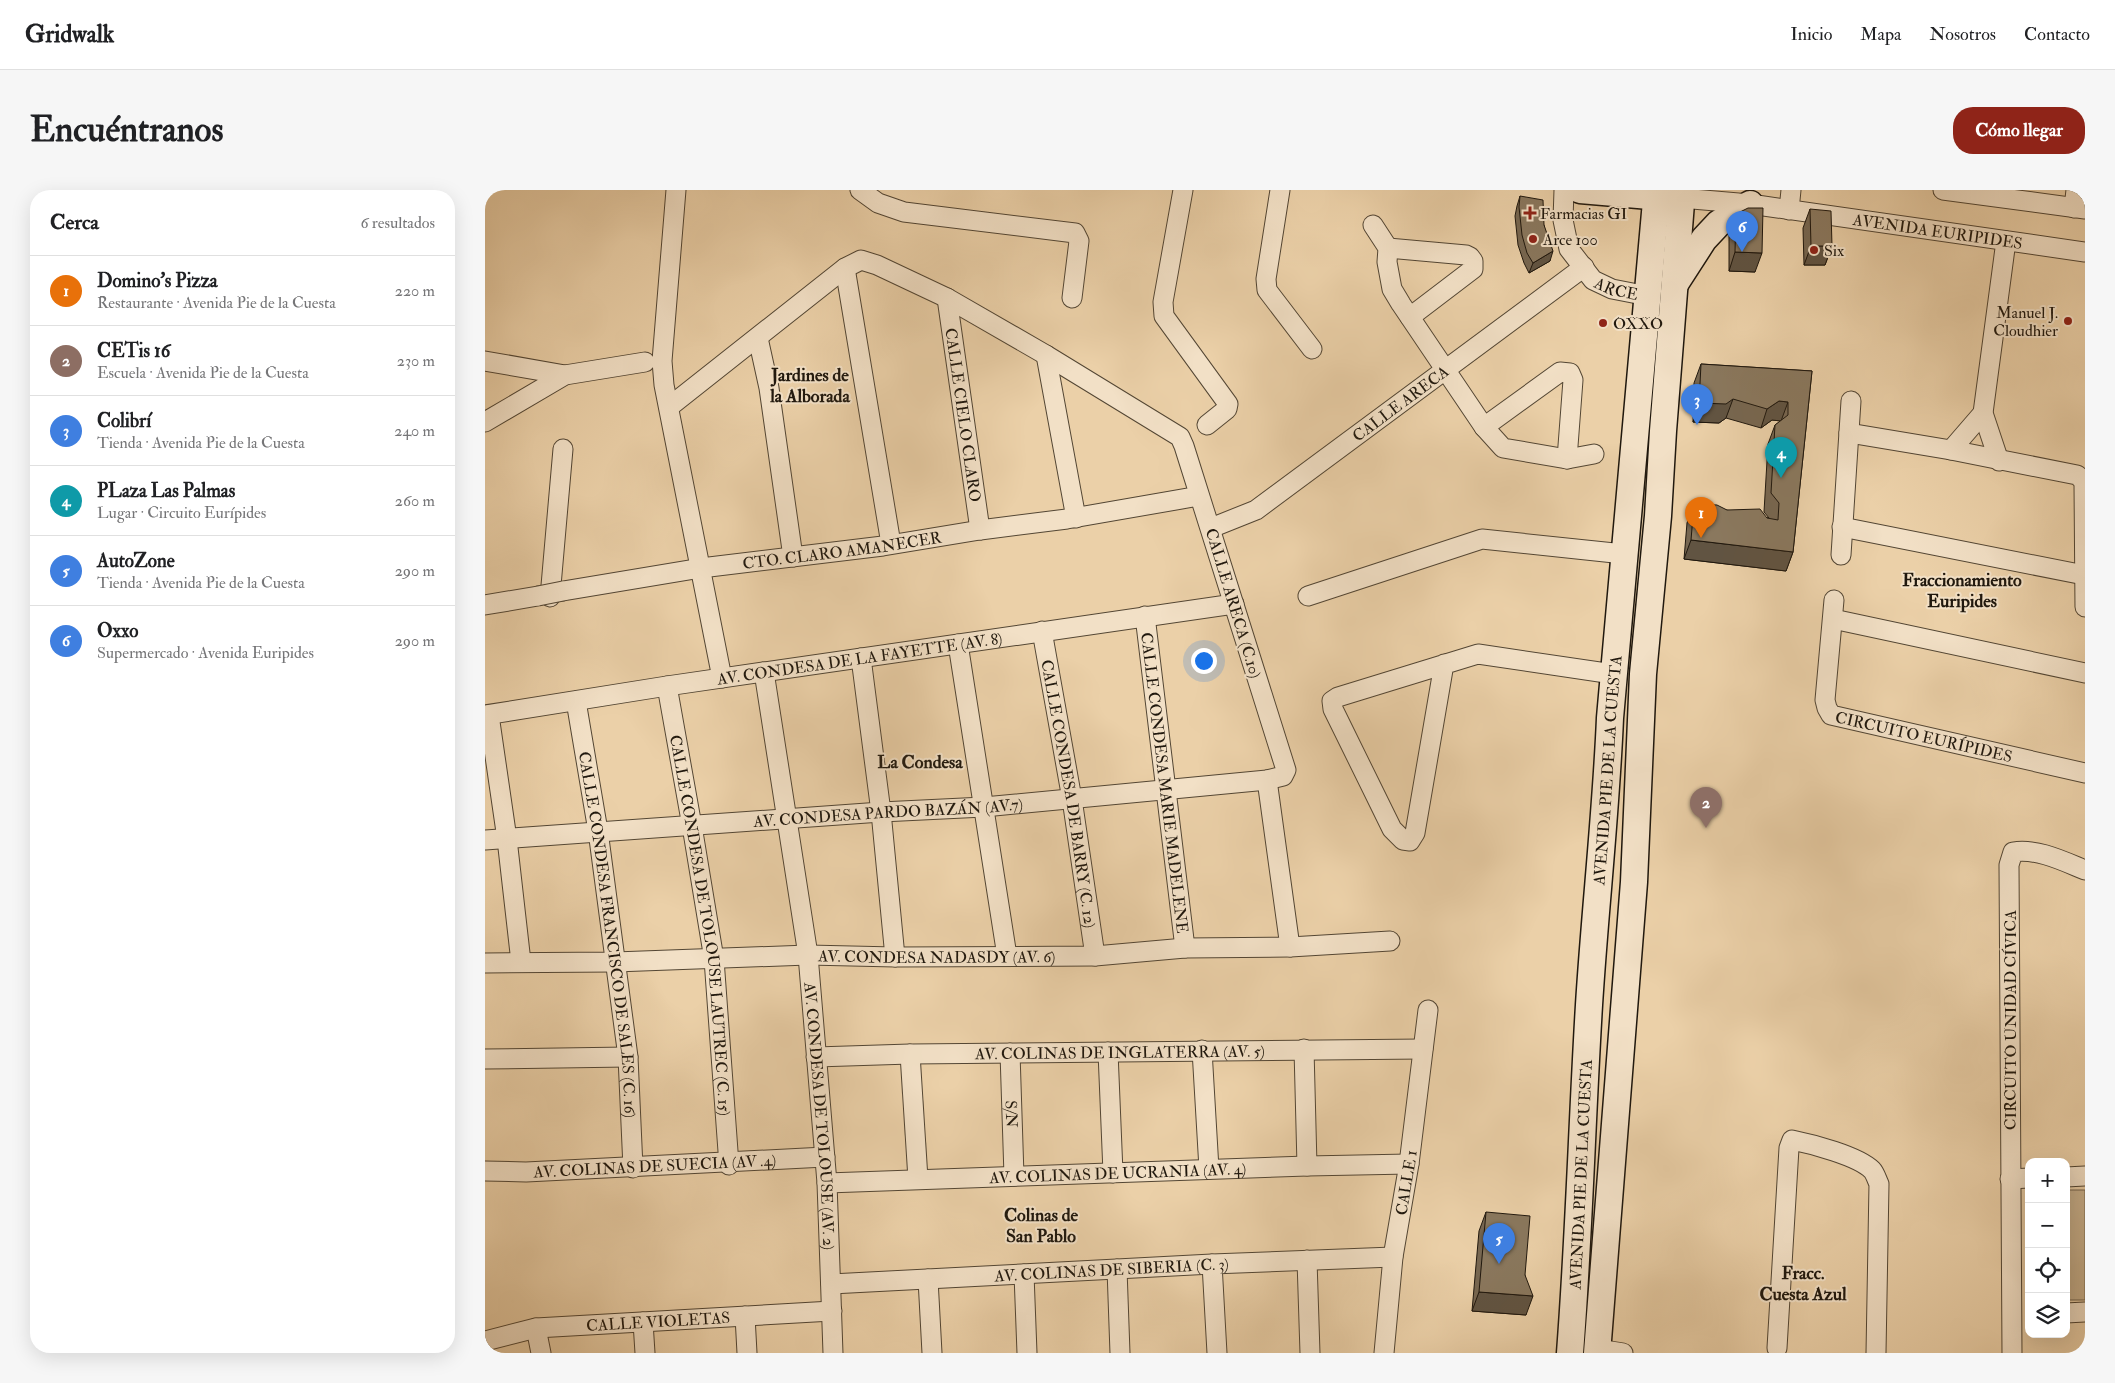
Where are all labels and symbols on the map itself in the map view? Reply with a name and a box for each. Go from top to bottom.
place label: Farmacias GI [1540,204,1627,224]
marker: Farmacias GI [1524,207,1536,219]
street label: AVENIDA EURIPIDES [1851,210,2024,254]
pin: 6 [1726,211,1758,252]
place label: Arce 100 [1542,230,1598,250]
marker: Arce 100 [1527,233,1539,245]
place label: Six [1824,241,1844,261]
marker: Six [1808,244,1820,256]
street label: ARCE [1590,273,1640,305]
place label: Manuel J. Cloudhier [1993,303,2058,341]
place label: OXXO [1613,314,1663,334]
marker: Manuel J. Cloudhier [2062,315,2074,327]
marker: OXXO [1597,317,1609,329]
street label: CALLE CIELO CLARO [940,327,985,503]
street label: CALLE ARECA [1349,362,1453,446]
district label: Jardines de la Alborada [769,364,850,408]
pin: 3 [1681,384,1713,425]
pin: 4 [1765,437,1797,478]
pin: 1 [1685,497,1717,538]
street label: CALLE ARECA (C.10) [1201,526,1265,681]
street label: CTO. CLARO AMANECER [742,527,943,574]
district label: Fraccionamiento Euripides [1902,569,2022,613]
street label: AV. CONDESA DE LA FAYETTE (AV. 8) [715,629,1004,690]
street label: CALLE CONDESA MARIE MADELENE [1136,631,1192,935]
your location [1191,648,1217,674]
street label: AVENIDA PIE DE LA CUESTA [1589,655,1627,887]
street label: CALLE CONDESA DE BARRY (C. 12) [1036,658,1100,929]
street label: CIRCUITO EURÍPIDES [1833,707,2014,767]
street label: CALLE CONDESA DE TOLOUSE LAUTREC (C. 15) [665,733,734,1117]
street label: CALLE CONDESA FRANCISCO DE SALES (C. 16) [574,750,640,1118]
district label: La Condesa [877,751,963,774]
pin: 2 [1690,787,1722,828]
street label: AV. CONDESA PARDO BAZÁN (AV.7) [752,794,1024,832]
street label: CIRCUITO UNIDAD CÍVICA [2001,910,2021,1130]
street label: AV. CONDESA NADASDY (AV. 6) [817,946,1056,968]
street label: AV. CONDESA DE TOLOUSE (AV. 2) [799,980,838,1250]
street label: AV. COLINAS DE INGLATERRA (AV. 5) [974,1042,1265,1064]
street label: AVENIDA PIE DE LA CUESTA [1565,1059,1597,1291]
street label: S/N [1001,1100,1021,1129]
street label: CALLE 1 [1391,1149,1422,1217]
street label: AV. COLINAS DE SUECIA (AV .4) [532,1150,777,1183]
street label: AV. COLINAS DE UCRANIA (AV. 4) [988,1159,1247,1188]
district label: Colinas de San Pablo [1004,1204,1079,1248]
pin: 5 [1483,1223,1515,1264]
street label: AV. COLINAS DE SIBERIA (C. 3) [993,1254,1229,1286]
district label: Fracc. Cuesta Azul [1759,1262,1847,1306]
street label: CALLE VIOLETAS [586,1308,731,1336]

